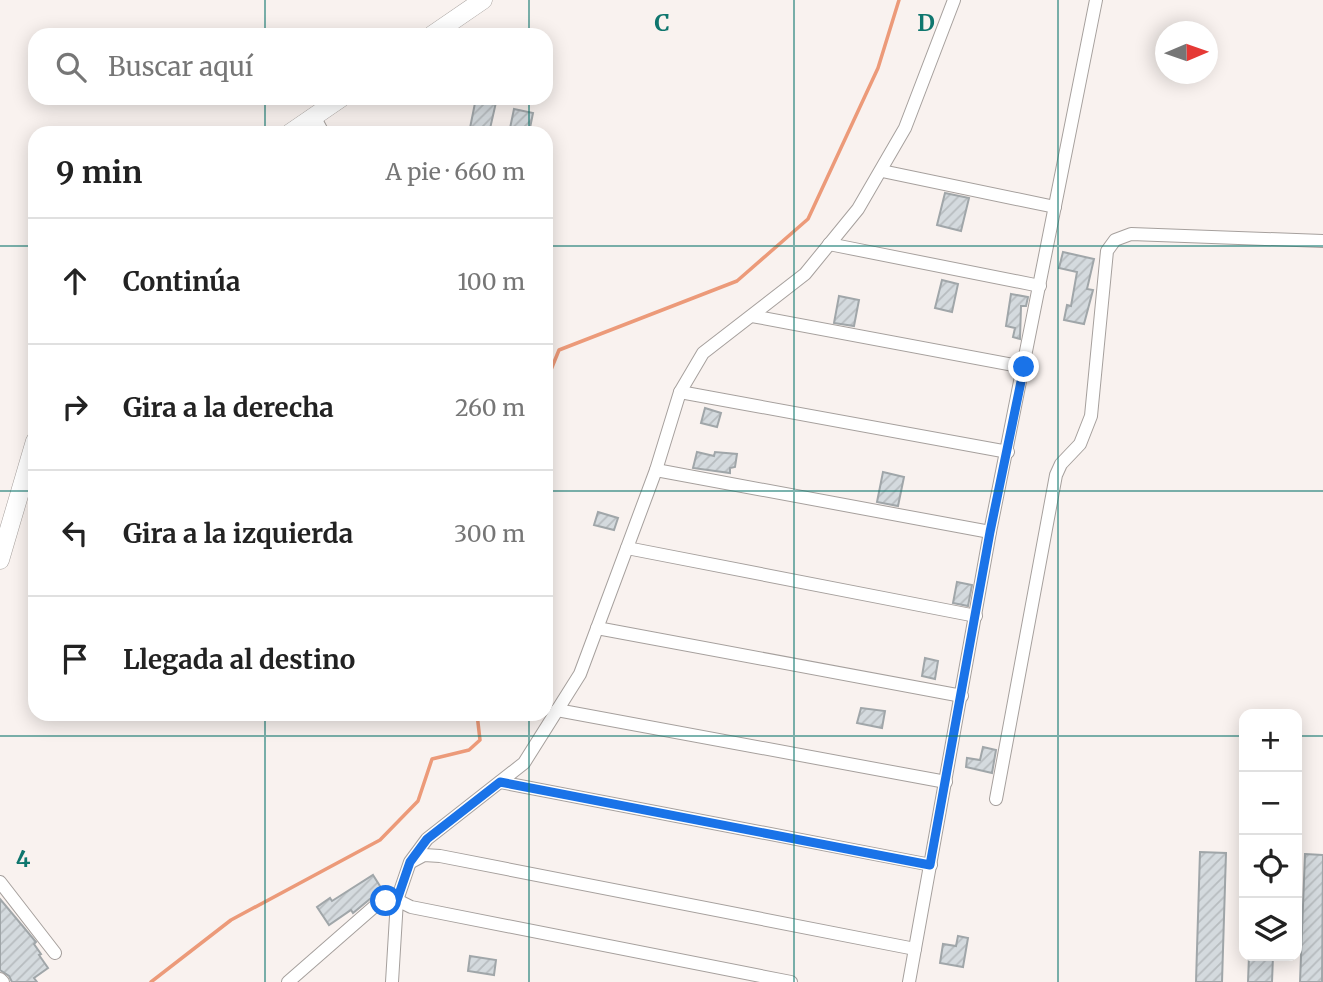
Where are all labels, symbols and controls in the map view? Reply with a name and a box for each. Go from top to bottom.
text: C [654,8,670,37]
text: D [917,8,935,37]
north arrow [1155,21,1218,84]
search box [28,28,553,105]
icon: search [52,48,90,86]
text: Buscar aquí [108,50,253,83]
text: 9 min [56,153,142,191]
text: A pie · 660 m [386,157,525,186]
icon: ahead [56,262,94,300]
text: Continúa [123,265,241,298]
text: 100 m [457,267,525,296]
route end [1008,351,1039,382]
icon: right [56,388,94,426]
text: Gira a la derecha [123,391,334,424]
text: 260 m [455,393,525,422]
icon: left [56,514,94,552]
text: Gira a la izquierda [123,517,353,550]
text: 300 m [454,519,525,548]
icon: arrive [56,640,94,678]
text: Llegada al destino [123,643,355,676]
map controls [1239,709,1302,961]
button: + [1239,709,1302,772]
button: − [1239,772,1302,835]
button: locate [1239,835,1302,898]
text: 4 [16,844,31,873]
route start [370,885,401,916]
button: layers [1239,898,1302,961]

